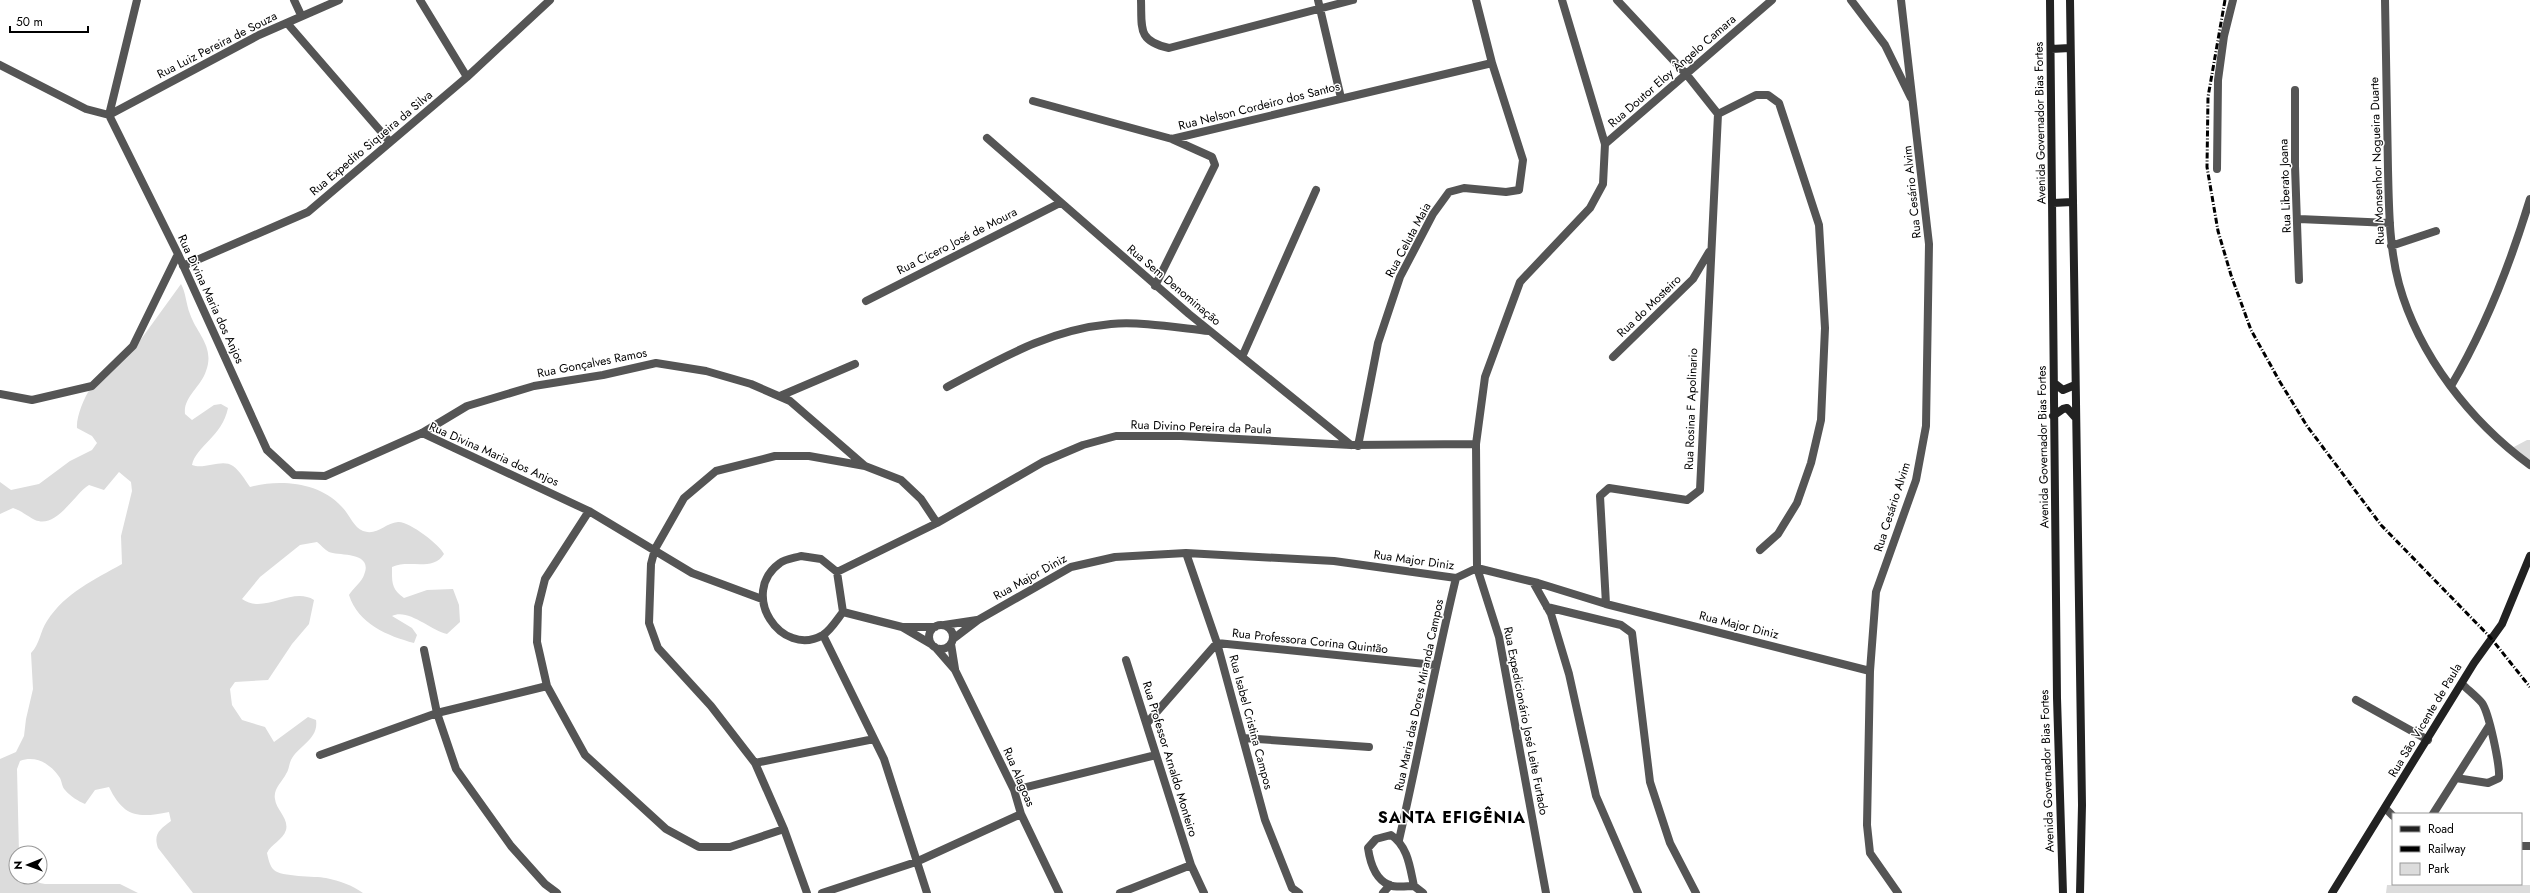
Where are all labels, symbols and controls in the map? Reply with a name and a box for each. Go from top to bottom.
street label: Rua Luiz Pereira de Souza [154,7,280,83]
scale bar [10,8,88,34]
street label: Rua Doutor Eloy Ângelo Camara [1604,10,1740,132]
text: 50 m [16,13,43,31]
street label: Avenida Governador Bias Fortes [2030,41,2050,205]
street label: Rua Nelson Cordeiro dos Santos [1176,77,1342,135]
street label: Rua Monsenhor Nogueira Duarte [2365,77,2389,245]
street label: Rua Expedito Siqueira da Silva [306,86,436,200]
street label: Rua Liberato Joana [2274,138,2296,233]
street label: Rua Cesário Alvim [1898,145,1926,239]
street label: Rua Celuta Maia [1381,199,1435,281]
street label: Rua Cícero José de Moura [894,203,1020,279]
street label: Rua Divina Maria dos Anjos [173,232,249,367]
street label: Rua Sem Denominação [1123,240,1225,330]
street label: Rua do Mosteiro [1613,270,1685,341]
street label: Rua Gonçalves Ramos [535,343,649,382]
street label: Rua Rosina F Apolinario [1680,347,1702,470]
street label: Avenida Governador Bias Fortes [2033,365,2053,529]
street label: Rua Divino Pereira da Paula [1130,416,1272,438]
street label: Rua Divina Maria dos Anjos [426,417,562,491]
street label: Rua Cesário Alvim [1869,460,1915,554]
street label: Rua Major Diniz [1372,545,1456,575]
street label: Rua Major Diniz [990,549,1070,605]
street label: Rua Maria das Dores Miranda Campos [1390,597,1448,793]
street label: Rua Major Diniz [1697,606,1781,644]
street label: Rua Professora Corina Quintão [1231,624,1389,658]
street label: Rua Expedicionário José Leite Furtado [1499,625,1553,817]
street label: Rua Isabel Cristina Campos [1224,653,1278,792]
street label: Rua São Vicente de Paula [2384,659,2466,780]
street label: Rua Professor Arnaldo Monteiro [1138,679,1202,839]
street label: Avenida Governador Bias Fortes [2035,689,2059,853]
street label: Rua Alagoas [998,745,1040,810]
district label: SANTA EFIGÊNIA [1378,806,1526,829]
legend [2392,813,2522,885]
text: Road [2428,820,2454,838]
text: Railway [2428,840,2466,858]
north arrow [8,845,48,885]
text: Park [2428,860,2450,878]
text: N [10,861,26,870]

